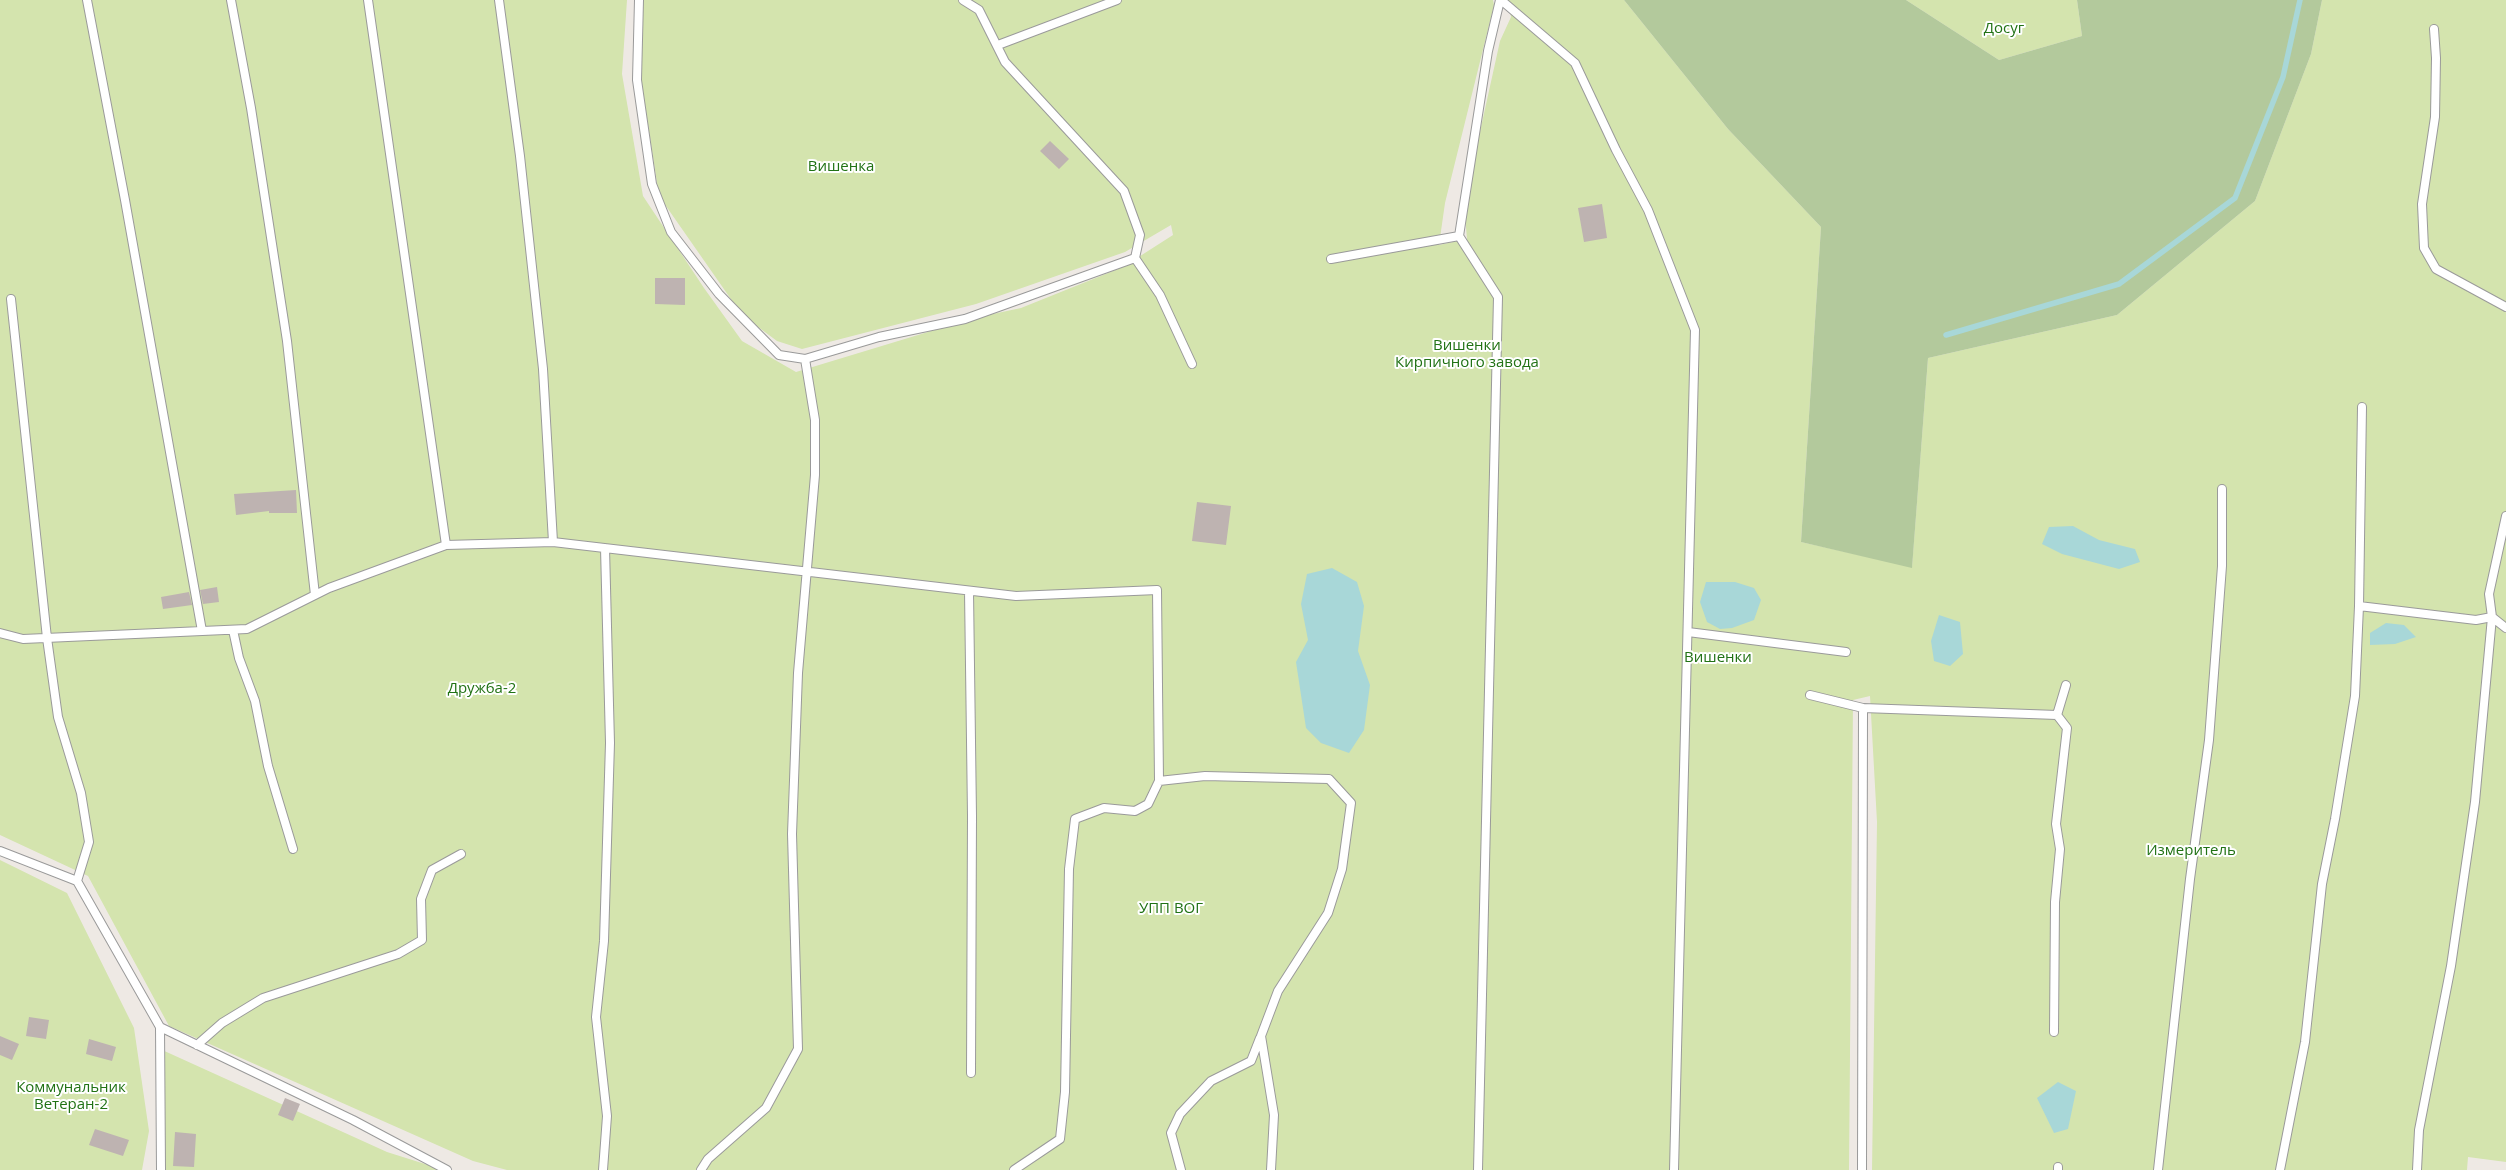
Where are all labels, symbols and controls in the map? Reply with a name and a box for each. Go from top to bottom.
park label: Досуг [1984,20,2024,38]
park label: Вишенка [808,158,874,176]
park label: Вишенки Кирпичного завода [1395,337,1539,372]
park label: Вишенки [1684,649,1752,667]
park label: Дружба-2 [448,680,516,698]
park label: Измеритель [2146,842,2236,860]
park label: УПП ВОГ [1139,900,1203,918]
park label: Коммунальник Ветеран-2 [16,1079,126,1114]

